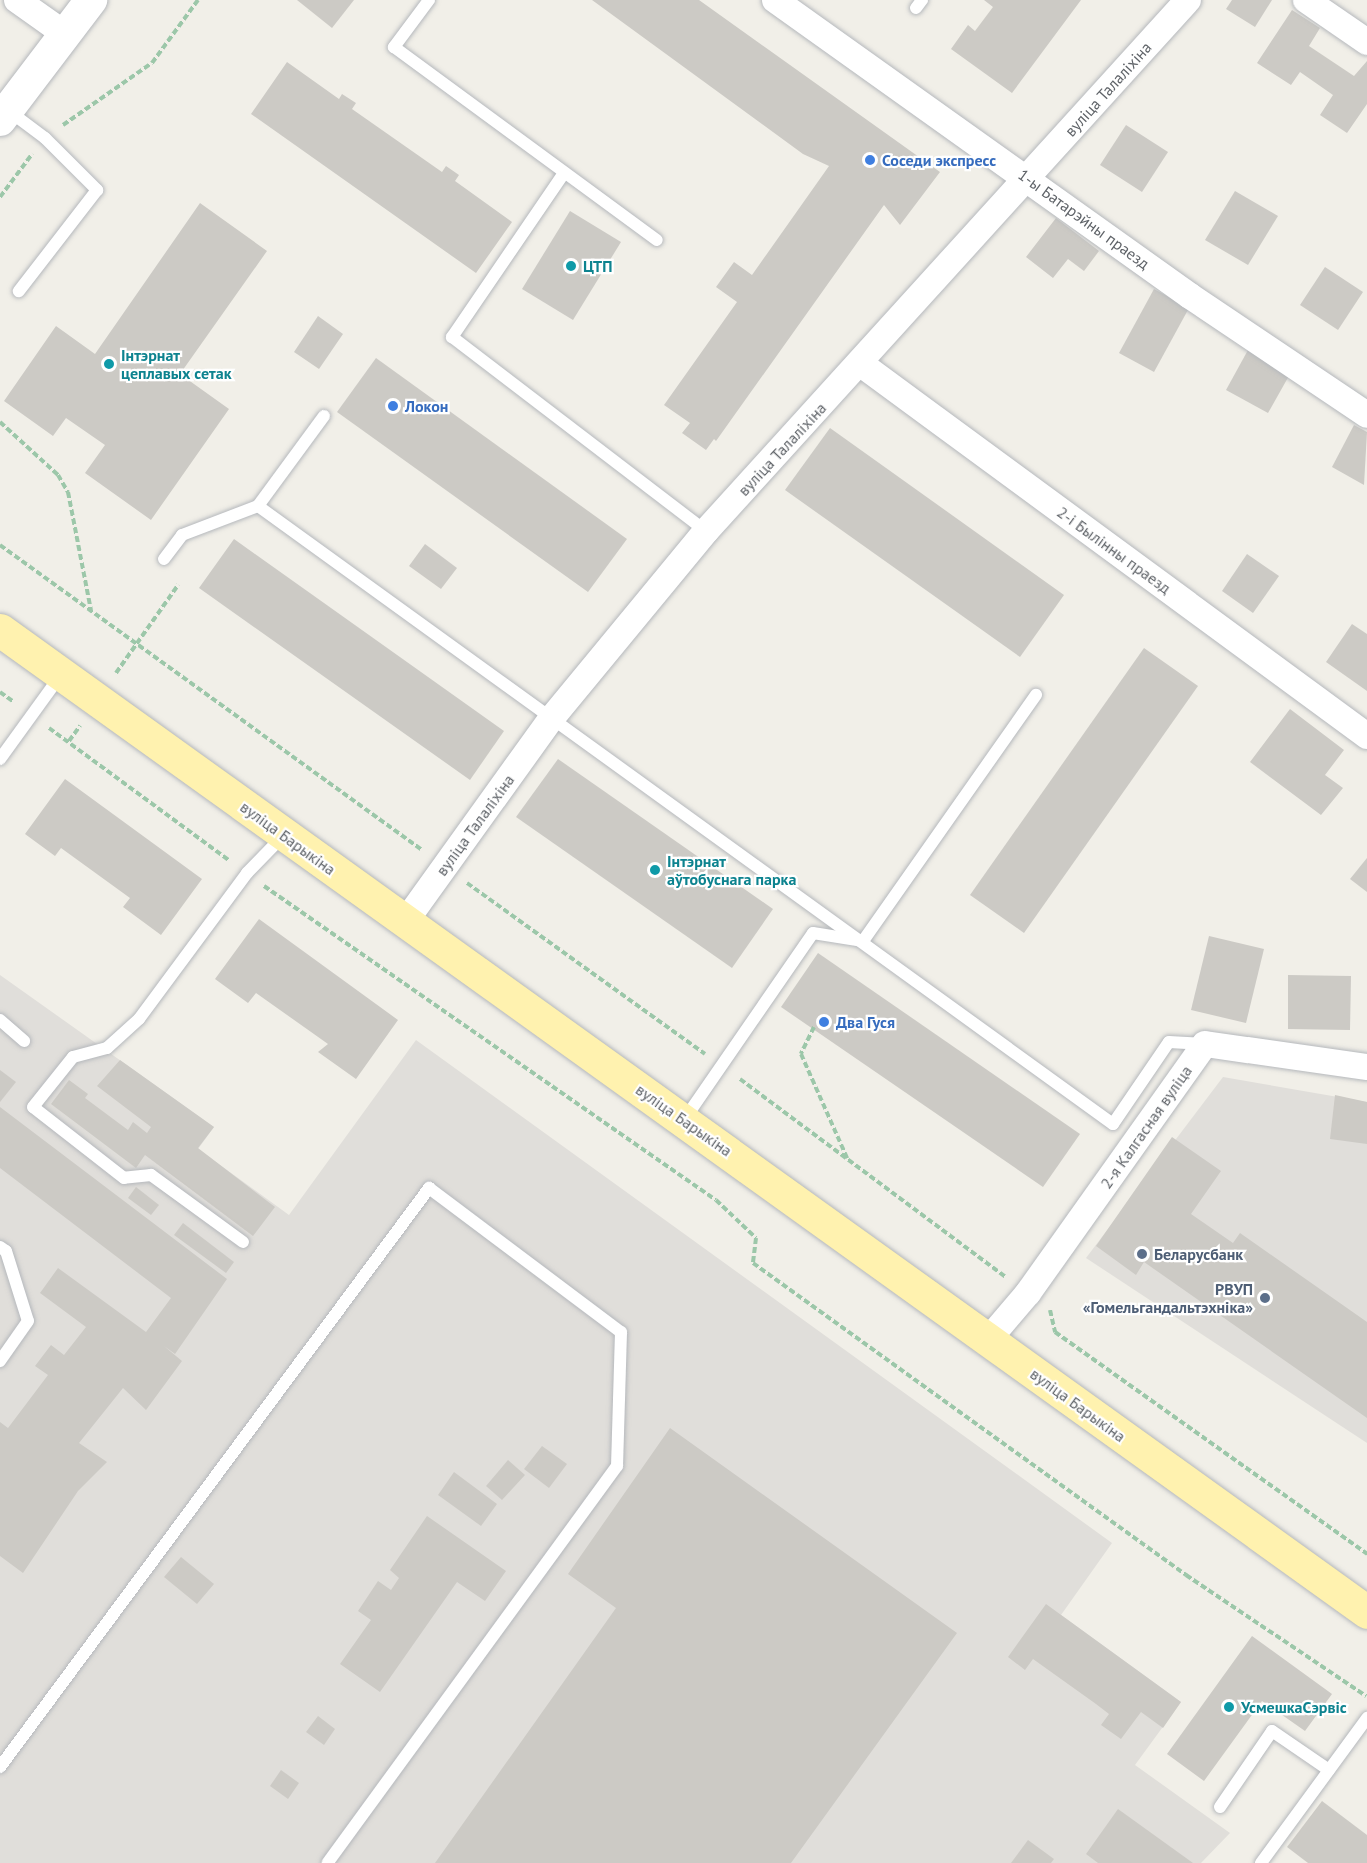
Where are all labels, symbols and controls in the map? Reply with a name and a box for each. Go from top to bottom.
street label: вуліца Талаліхіна [1060,38,1156,140]
place label: Соседи экспресс [882,150,996,170]
marker: Соседи экспресс [863,153,877,167]
street label: 1-ы Батарэйны праезд [1015,165,1153,273]
place label: ЦТП [583,256,612,276]
marker: ЦТП [564,259,578,273]
place label: Інтэрнат цеплавых сетак [121,345,232,383]
marker: Інтэрнат цеплавых сетак [102,357,116,371]
place label: Локон [405,396,448,416]
street label: вуліца Талаліхіна [734,398,830,500]
marker: Локон [386,399,400,413]
street label: 2-і Былінны праезд [1053,502,1175,598]
street label: вуліца Талаліхіна [432,770,518,880]
street label: вуліца Барыкіна [237,797,339,879]
place label: Інтэрнат аўтобуснага парка [667,851,796,889]
marker: Інтэрнат аўтобуснага парка [648,863,662,877]
place label: Два Гуся [836,1012,895,1032]
marker: Два Гуся [817,1015,831,1029]
street label: 2-я Калгасная вуліца [1096,1062,1196,1192]
street label: вуліца Барыкіна [632,1080,736,1160]
place label: Беларусбанк [1154,1244,1243,1264]
marker: Беларусбанк [1135,1247,1149,1261]
place label: РВУП «Гомельгандальтэхніка» [1083,1279,1253,1317]
marker: РВУП «Гомельгандальтэхніка» [1258,1291,1272,1305]
street label: вуліца Барыкіна [1027,1364,1129,1446]
place label: УсмешкаСэрвіс [1241,1697,1347,1717]
marker: УсмешкаСэрвіс [1222,1700,1236,1714]

